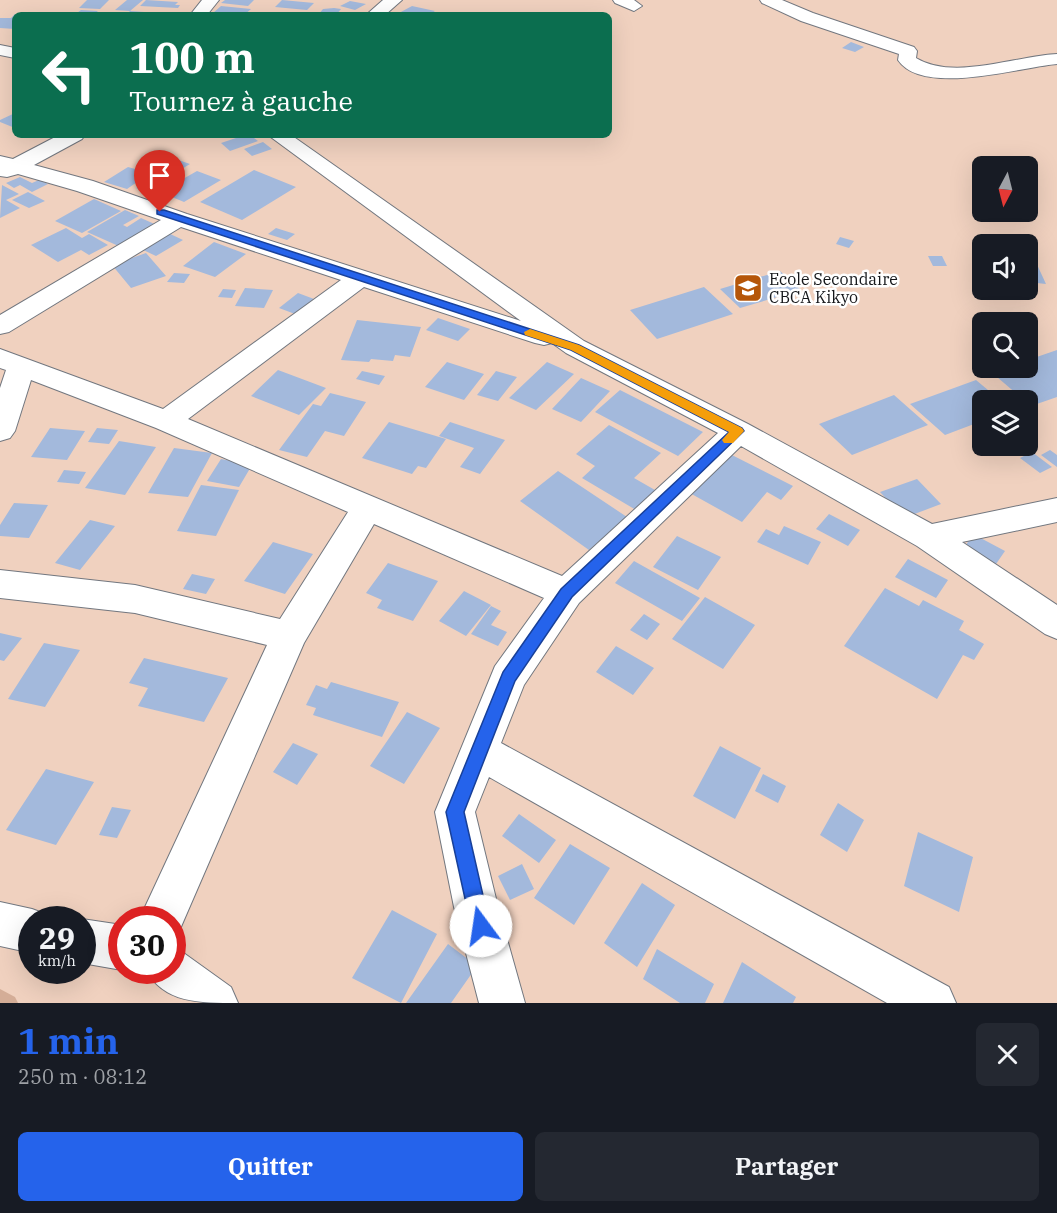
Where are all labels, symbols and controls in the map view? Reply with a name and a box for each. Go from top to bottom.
text: 100 m [129,30,255,85]
icon: left [30,36,108,114]
text: Tournez à gauche [129,83,353,118]
pin [134,150,185,212]
north arrow [972,156,1038,222]
map controls [972,156,1038,456]
icon: arrive [143,159,176,192]
button: sound [972,234,1038,300]
place label: Ecole Secondaire CBCA Kikyo [769,269,898,307]
school or university icon: Ecole Secondaire CBCA Kikyo [732,272,764,304]
button: search [972,312,1038,378]
button: layers [972,390,1038,456]
position arrow [449,894,513,958]
speed limit sign: 30 [108,906,186,984]
text: 29 [39,918,75,957]
text: km/h [38,951,76,970]
text: 1 min [18,1017,119,1064]
button: close [976,1023,1039,1086]
text: 250 m · 08:12 [18,1063,147,1090]
button: Quitter [18,1132,523,1201]
button: Partager [535,1132,1039,1201]

